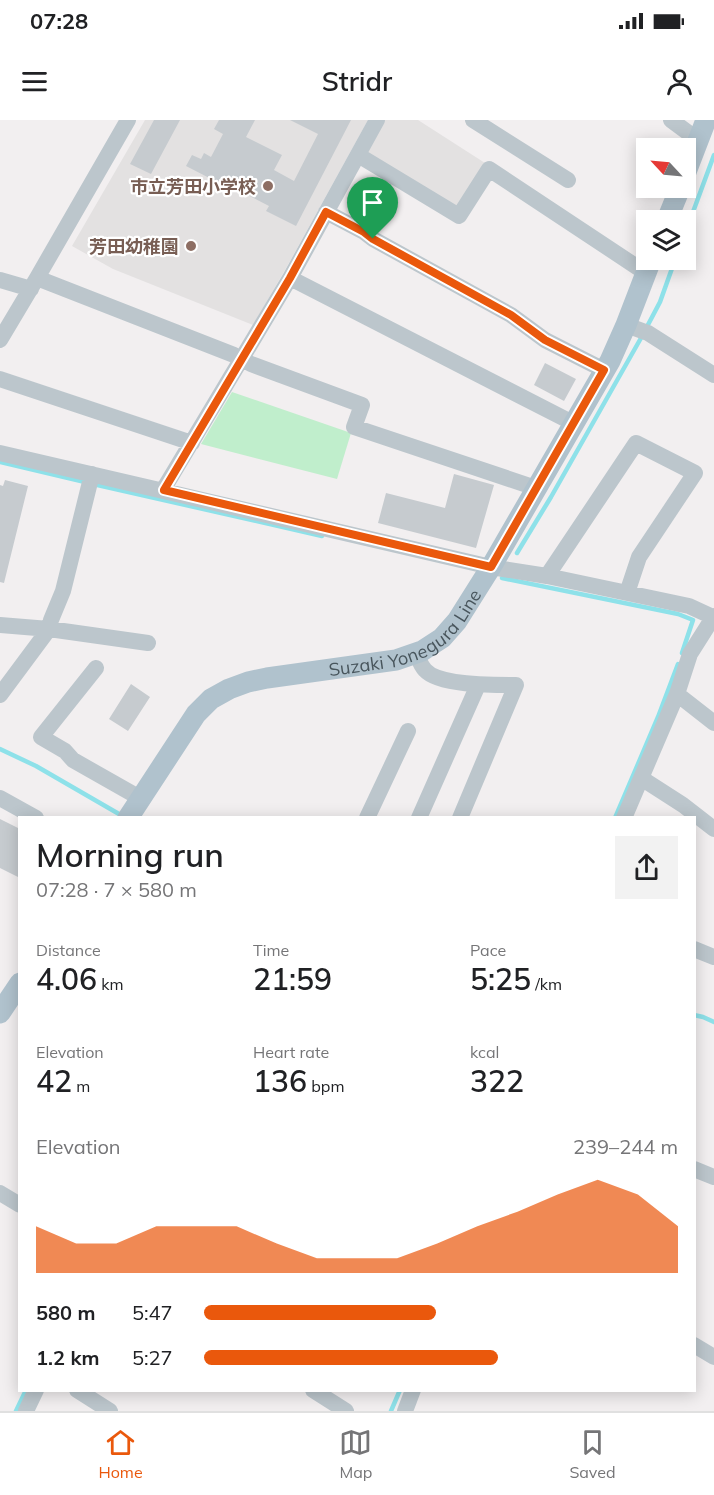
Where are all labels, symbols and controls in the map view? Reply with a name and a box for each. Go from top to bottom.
text: 07:28 [30,7,88,35]
text: Stridr [322,64,392,98]
icon: menu [18,65,51,98]
icon: person [663,65,696,98]
north arrow [636,138,696,198]
map controls [636,138,696,270]
place label: 市立芳田小学校 [130,175,256,198]
pin [347,177,398,239]
marker: 市立芳田小学校 [261,179,275,193]
icon: arrive [356,186,389,219]
button: layers [636,210,696,270]
place label: 芳田幼稚園 [89,235,179,258]
marker: 芳田幼稚園 [184,239,198,253]
street label: Suzaki Yonegura Line [327,585,486,681]
text: Morning run [36,834,224,875]
button: share [615,836,678,899]
text: 07:28 · 7 × 580 m [36,877,197,902]
text: Distance [36,940,101,960]
text: Time [253,940,289,960]
text: Pace [470,940,506,960]
text: 4.06 [36,960,97,998]
text: 21:59 [253,960,332,998]
text: 5:25 [470,960,531,998]
text: km [97,974,124,994]
text: /km [531,974,562,994]
text: Elevation [36,1042,104,1062]
text: Heart rate [253,1042,329,1062]
text: kcal [470,1042,499,1062]
text: 42 [36,1062,72,1100]
text: 136 [253,1062,307,1100]
text: 322 [470,1062,524,1100]
text: m [72,1076,90,1096]
text: bpm [307,1076,344,1096]
text: Elevation [36,1134,121,1159]
text: 239–244 m [573,1134,678,1159]
text: 580 m [36,1300,95,1325]
text: 5:47 [132,1300,173,1325]
text: 1.2 km [36,1345,99,1370]
text: 5:27 [132,1345,173,1370]
tab: Home [98,1426,143,1482]
tab: Map [339,1426,372,1482]
tab: Saved [569,1426,616,1482]

